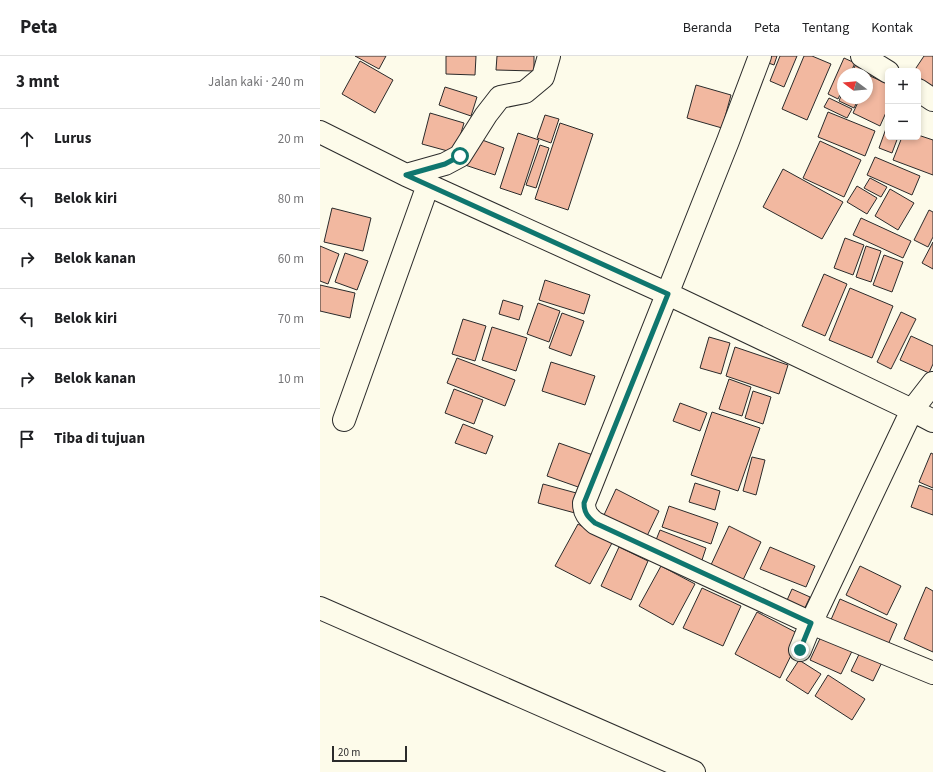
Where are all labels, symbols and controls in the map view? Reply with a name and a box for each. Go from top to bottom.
text: Peta [20,14,57,41]
text: Beranda [683,18,732,38]
text: Peta [754,18,780,38]
text: Tentang [802,18,849,38]
text: Kontak [871,18,913,38]
north arrow [837,68,873,104]
map controls [885,68,921,140]
button: + [885,68,921,104]
text: 3 mnt [16,70,59,94]
text: Jalan kaki · 240 m [208,73,304,91]
button: − [885,104,921,140]
icon: ahead [16,128,38,150]
text: Lurus [54,128,91,149]
text: 20 m [278,130,304,148]
route start [451,147,469,165]
icon: left [16,188,38,210]
text: Belok kiri [54,188,117,209]
text: 80 m [278,190,304,208]
icon: right [16,248,38,270]
text: Belok kanan [54,248,136,269]
text: 60 m [278,250,304,268]
icon: left [16,308,38,330]
text: Belok kiri [54,308,117,329]
text: 70 m [278,310,304,328]
icon: right [16,368,38,390]
text: Belok kanan [54,368,136,389]
text: 10 m [278,370,304,388]
icon: arrive [16,428,38,450]
text: Tiba di tujuan [54,428,145,449]
route end [791,641,809,659]
scale bar [332,744,407,763]
text: 20 m [338,745,360,760]

